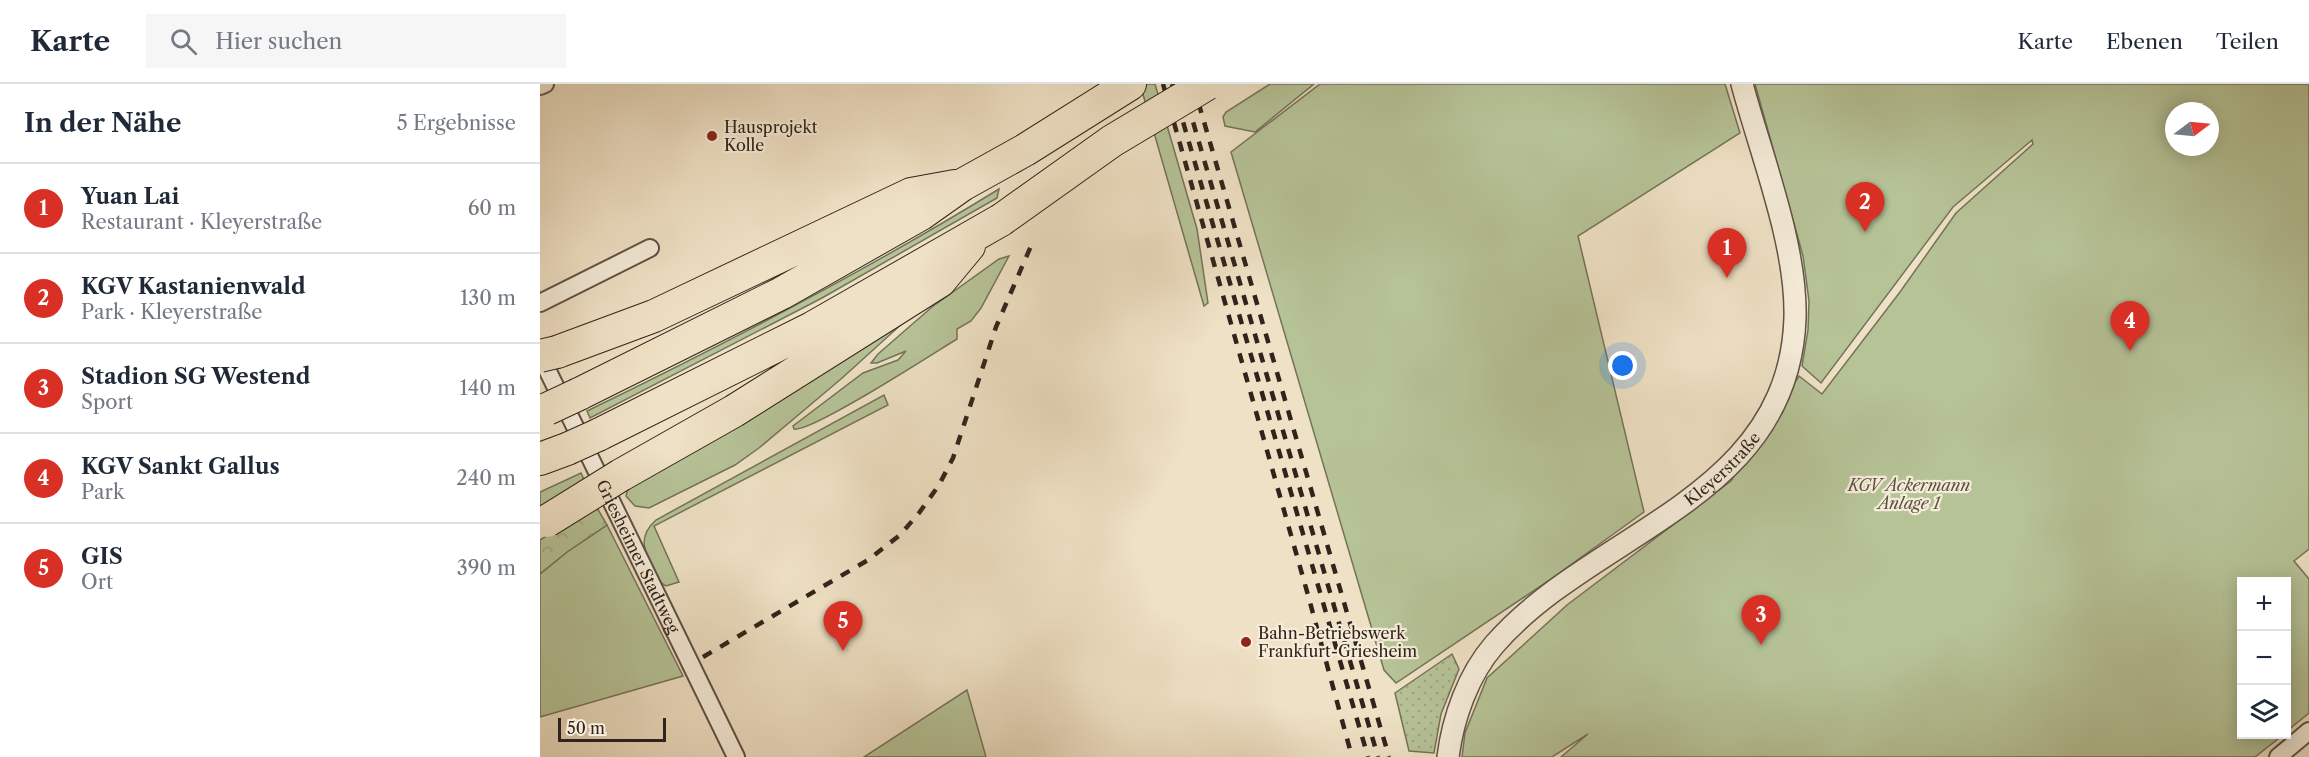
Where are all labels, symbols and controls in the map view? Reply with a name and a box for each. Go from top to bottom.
search box [146,14,566,68]
text: Karte [30,24,110,58]
icon: search [167,25,200,58]
text: Hier suchen [215,28,342,55]
text: Karte [2018,29,2073,54]
text: Ebenen [2106,29,2183,54]
text: Teilen [2216,29,2279,54]
north arrow [2165,102,2219,156]
text: In der Nähe [24,107,181,139]
text: 5 Ergebnisse [397,111,516,135]
place label: Hausprojekt Kolle [724,117,818,155]
marker: Hausprojekt Kolle [705,129,719,143]
pin: 2 [1846,182,1884,232]
text: Yuan Lai [81,183,179,210]
text: 1 [39,196,48,220]
text: 60 m [468,196,516,220]
text: Restaurant · Kleyerstraße [81,210,322,234]
pin: 1 [1708,228,1746,278]
text: KGV Kastanienwald [81,273,306,300]
text: 2 [38,286,49,310]
text: 130 m [460,286,516,310]
text: Park · Kleyerstraße [81,300,262,324]
pin: 4 [2110,302,2150,351]
your location [1608,351,1637,380]
text: Stadion SG Westend [81,363,310,390]
text: 3 [38,376,49,400]
text: 140 m [459,376,516,400]
text: Sport [81,390,133,414]
street label: Kleyerstraße [1680,428,1764,510]
text: KGV Sankt Gallus [81,453,280,480]
text: 4 [38,466,49,490]
text: 240 m [456,466,516,490]
park label: KGV Ackermann Anlage 1 [1846,475,1970,513]
street label: Griesheimer Stadtweg [592,476,684,637]
text: Park [81,480,124,504]
text: GIS [81,543,123,570]
text: 5 [38,556,49,580]
text: 390 m [457,556,516,580]
text: Ort [81,570,113,594]
map controls [2237,577,2291,739]
button: + [2237,577,2291,631]
pin: 3 [1742,596,1780,645]
pin: 5 [824,602,862,651]
place label: Bahn-Betriebswerk Frankfurt-Griesheim [1258,623,1417,661]
button: − [2237,631,2291,685]
marker: Bahn-Betriebswerk Frankfurt-Griesheim [1239,635,1253,649]
button: layers [2237,685,2291,739]
scale bar [558,715,666,742]
text: 50 m [567,718,605,738]

